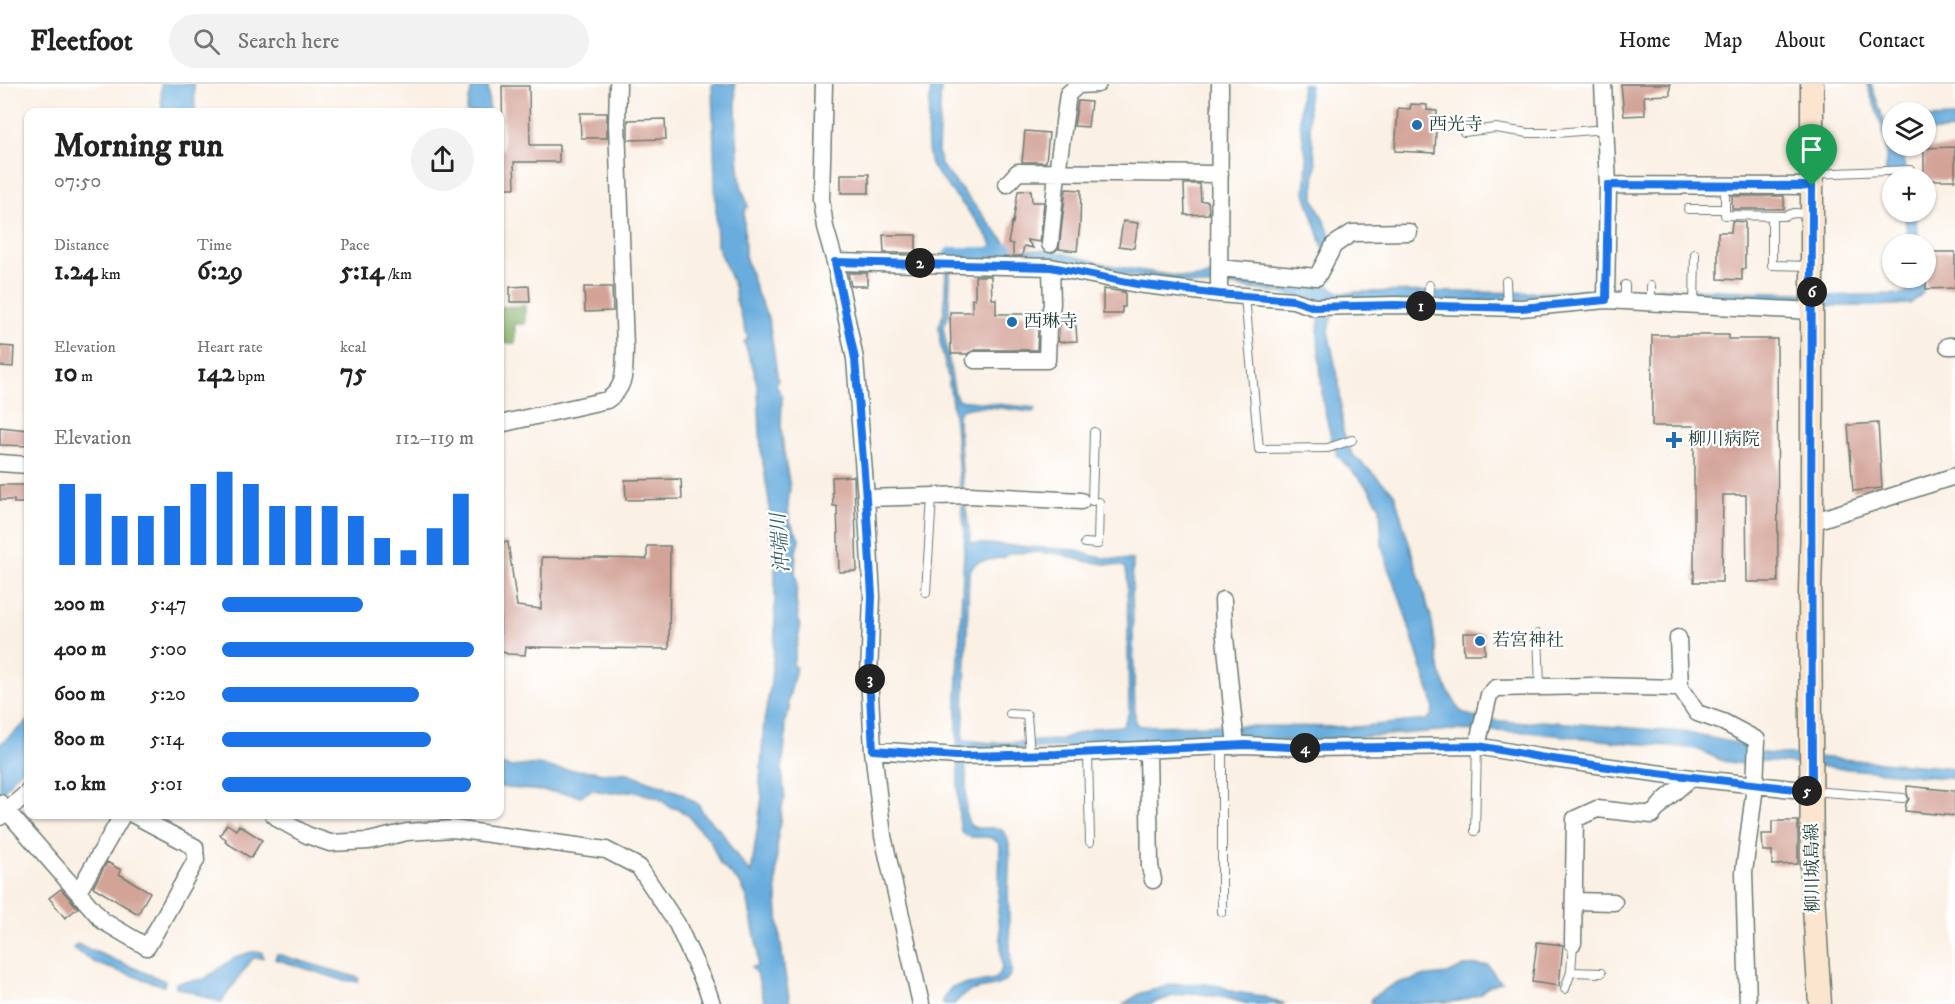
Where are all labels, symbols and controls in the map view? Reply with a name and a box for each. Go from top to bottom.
search box [169,14,589,68]
text: Fleetfoot [30,24,133,59]
icon: search [190,25,223,58]
text: Search here [238,28,339,55]
text: Home [1619,28,1671,54]
text: Map [1704,28,1742,54]
text: About [1775,28,1826,54]
text: Contact [1859,28,1925,54]
map controls [1882,102,1936,288]
button: layers [1882,102,1936,156]
place label: 西光寺 [1429,114,1483,136]
marker: 西光寺 [1410,118,1424,132]
pin [1786,124,1837,186]
text: Morning run [54,126,223,167]
button: share [411,128,474,191]
icon: arrive [1795,133,1828,166]
button: + [1882,168,1936,222]
text: 07:50 [54,169,101,194]
button: − [1882,234,1936,288]
text: Distance [54,235,109,255]
text: Time [197,235,232,255]
text: Pace [340,235,370,255]
pin: 2 [905,248,935,278]
text: 2 [916,253,924,273]
text: 1.24 [54,255,97,288]
text: 6:29 [197,255,243,288]
text: 5:14 [340,255,384,288]
text: km [97,264,121,284]
text: /km [384,264,412,284]
pin: 6 [1797,277,1827,307]
text: 6 [1808,282,1816,302]
pin: 1 [1406,291,1436,321]
text: 1 [1418,296,1424,316]
place label: 西琳寺 [1024,311,1078,333]
marker: 西琳寺 [1005,315,1019,329]
text: Elevation [54,337,116,357]
text: Heart rate [197,337,263,357]
text: kcal [340,337,366,357]
text: 10 [54,357,77,390]
text: 142 [197,357,234,390]
text: 75 [340,357,367,390]
text: m [77,366,93,386]
text: bpm [234,366,265,386]
text: Elevation [54,426,131,451]
text: 112–119 m [395,426,474,451]
place label: 柳川病院 [1688,429,1760,451]
marker: 柳川病院 [1665,431,1683,449]
water label: 沖端川 [766,510,796,574]
text: 200 m [54,592,105,617]
text: 5:47 [150,592,187,617]
place label: 若宮神社 [1492,630,1564,652]
marker: 若宮神社 [1473,634,1487,648]
text: 400 m [54,637,106,662]
text: 5:00 [150,637,187,662]
pin: 3 [855,664,885,694]
text: 3 [867,669,873,689]
text: 600 m [54,682,105,707]
text: 5:20 [150,682,186,707]
text: 800 m [54,727,105,752]
text: 5:14 [150,727,184,752]
pin: 4 [1290,733,1320,763]
text: 4 [1300,738,1310,758]
text: 1.0 km [54,772,106,797]
text: 5:01 [150,772,183,797]
pin: 5 [1792,776,1822,806]
text: 5 [1803,781,1811,801]
street label: 柳川城島線 [1801,823,1825,913]

